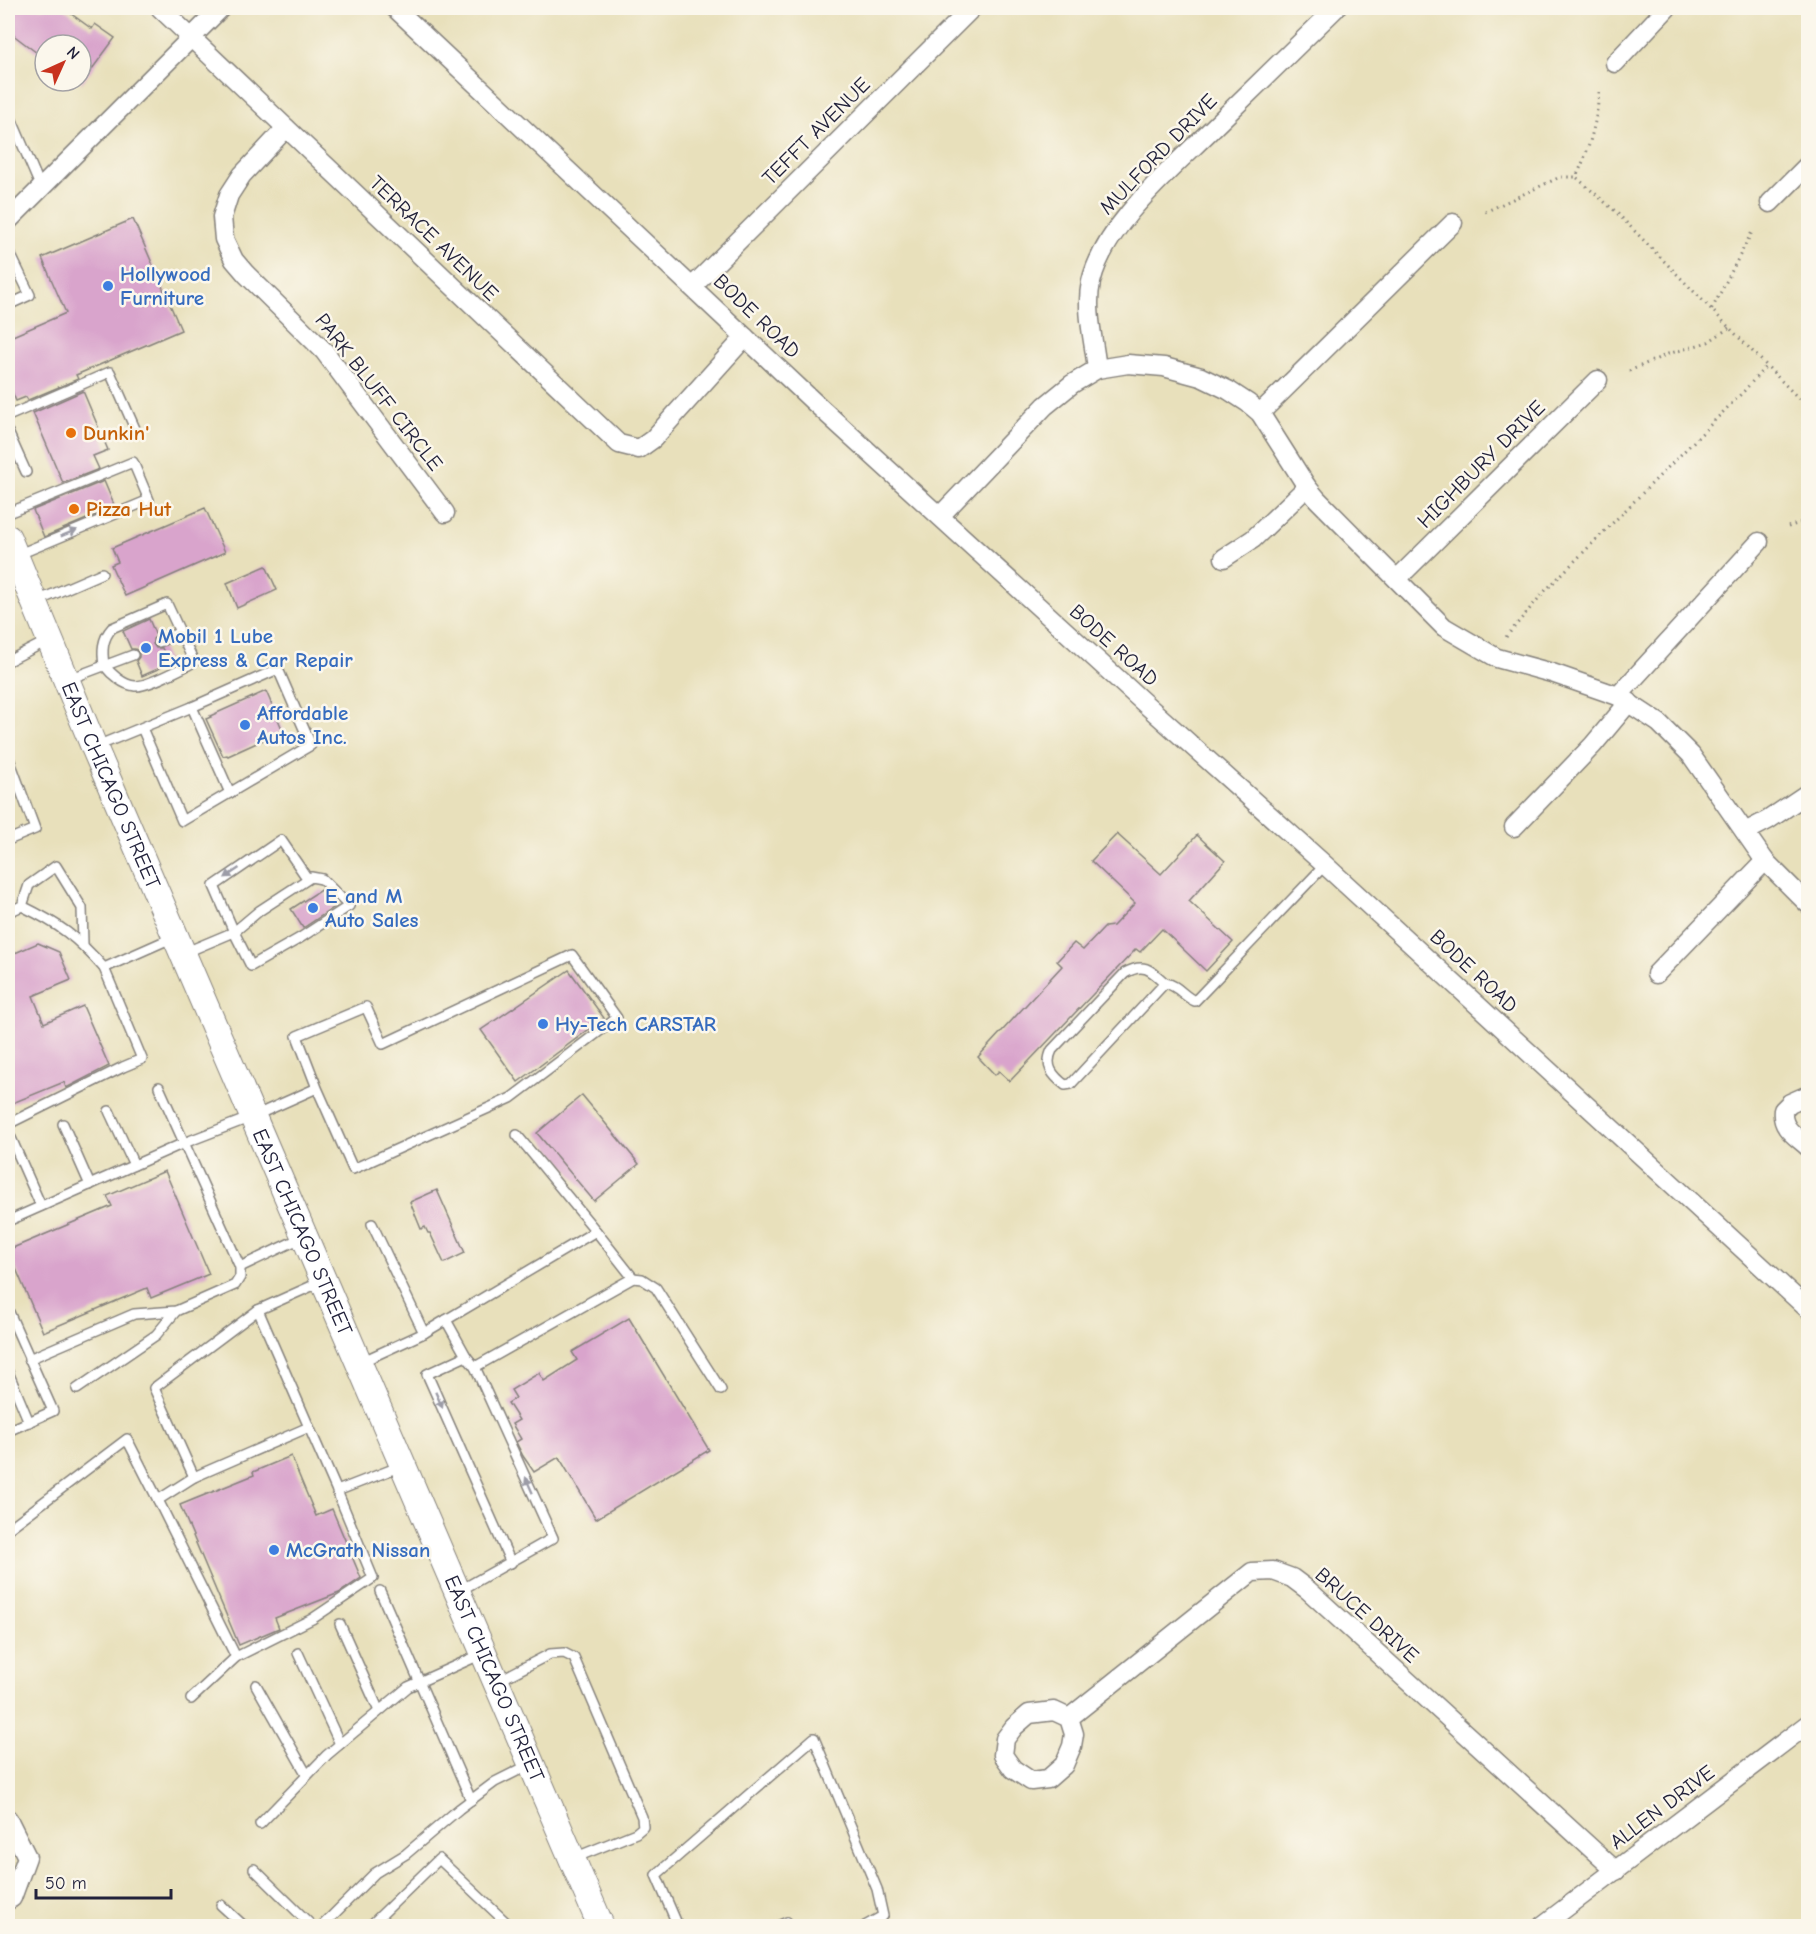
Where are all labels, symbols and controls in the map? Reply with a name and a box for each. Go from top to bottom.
north arrow [33,33,93,93]
text: N [63,43,83,63]
street label: TEFFT AVENUE [757,72,875,190]
street label: MULFORD DRIVE [1094,89,1222,219]
street label: TERRACE AVENUE [365,170,503,306]
place label: Hollywood Furniture [120,262,211,310]
street label: BODE ROAD [709,269,805,363]
marker: Hollywood Furniture [101,279,115,293]
street label: PARK BLUFF CIRCLE [310,309,448,475]
street label: HIGHBURY DRIVE [1412,395,1550,533]
place label: Dunkin' [83,421,149,445]
marker: Dunkin' [64,426,78,440]
place label: Pizza Hut [86,497,172,521]
marker: Pizza Hut [67,502,81,516]
one-way arrow [60,528,78,537]
street label: BODE ROAD [1065,599,1163,691]
place label: Mobil 1 Lube Express & Car Repair [158,624,353,672]
marker: Mobil 1 Lube Express & Car Repair [139,641,153,655]
street label: EAST CHICAGO STREET [57,679,166,892]
place label: Affordable Autos Inc. [257,701,348,749]
marker: Affordable Autos Inc. [238,718,252,732]
one-way arrow [224,868,241,879]
place label: E and M Auto Sales [325,884,419,932]
marker: E and M Auto Sales [306,901,320,915]
street label: BODE ROAD [1425,924,1523,1018]
place label: Hy-Tech CARSTAR [555,1012,716,1036]
marker: Hy-Tech CARSTAR [536,1017,550,1031]
street label: EAST CHICAGO STREET [248,1125,358,1339]
one-way arrow [434,1392,444,1410]
one-way arrow [524,1477,533,1494]
place label: McGrath Nissan [286,1538,430,1562]
marker: McGrath Nissan [267,1543,281,1557]
street label: BRUCE DRIVE [1310,1562,1424,1668]
street label: EAST CHICAGO STREET [440,1572,550,1785]
street label: ALLEN DRIVE [1605,1760,1719,1854]
scale bar [36,1862,171,1900]
text: 50 m [45,1873,87,1894]

